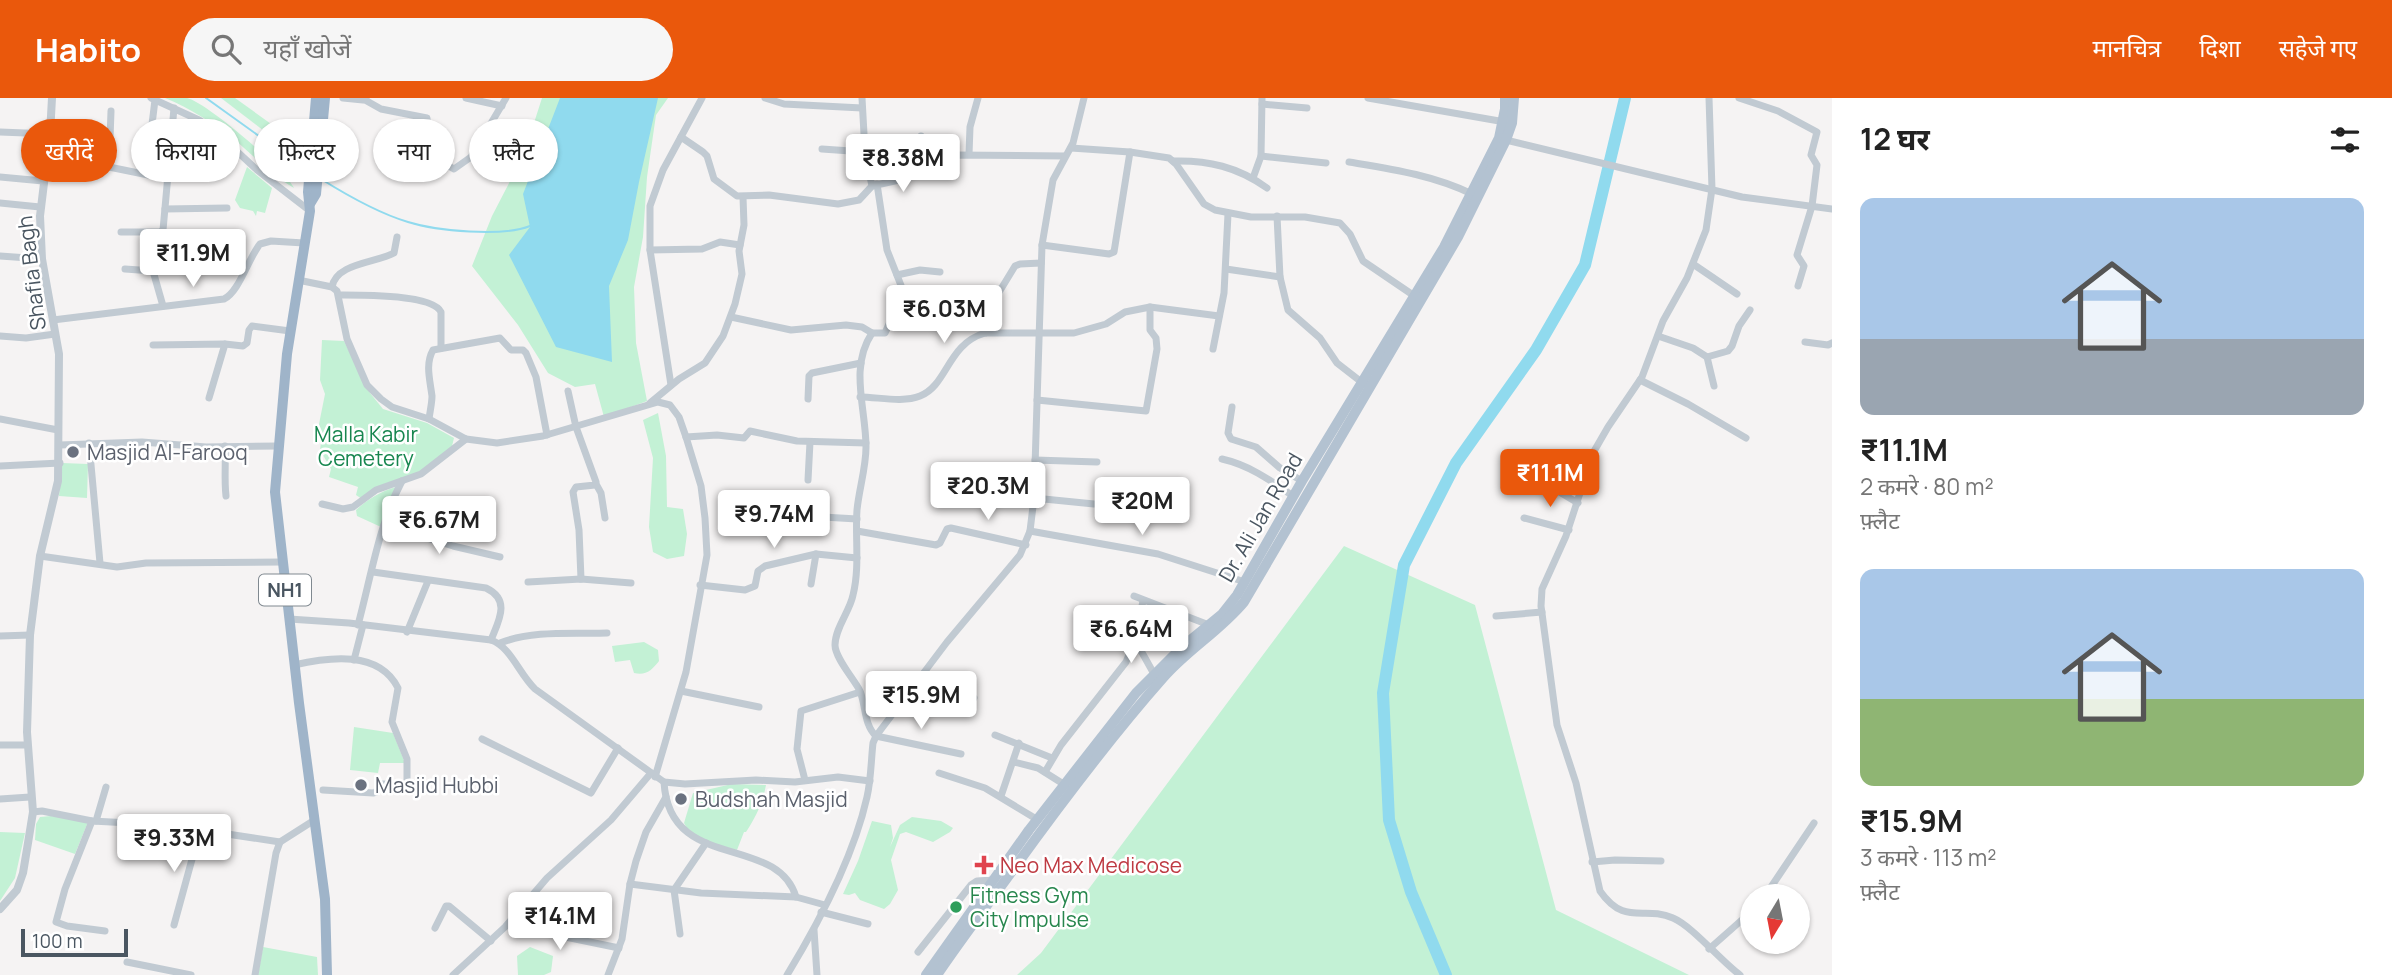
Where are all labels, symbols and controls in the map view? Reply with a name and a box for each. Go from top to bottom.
search box [183,18,673,81]
text: Habito [35,27,141,72]
icon: search [207,30,245,68]
text: यहाँ खोजें [263,30,351,66]
text: मानचित्र [2093,31,2161,64]
text: दिशा [2199,31,2241,64]
text: सहेजे गए [2279,31,2357,64]
text: 12 घर [1860,118,1930,159]
chip: खरीदें [21,119,117,182]
chip: किराया [131,119,240,182]
chip: फ़िल्टर [254,119,359,182]
chip: नया [373,119,455,182]
chip: फ़्लैट [469,119,558,182]
icon: filters [2326,121,2364,159]
pin: ₹8.38M [846,134,960,194]
text: ₹8.38M [862,141,944,173]
street label: Shafia Bagh [10,214,52,332]
pin: ₹11.9M [136,230,250,289]
text: ₹11.9M [156,236,230,268]
icon: home [2049,243,2175,369]
pin: ₹6.03M [887,286,1001,345]
text: ₹6.03M [902,292,986,324]
park label: Malla Kabir Cemetery [314,420,418,472]
text: ₹11.1M [1860,429,1948,470]
place label: Masjid Al-Farooq [87,438,248,466]
marker: Masjid Al-Farooq [65,444,81,460]
street label: Dr. Ali Jan Road [1212,447,1308,587]
pin: ₹11.1M [1493,450,1607,509]
text: ₹11.1M [1516,456,1584,488]
pin: ₹20.3M [931,462,1045,522]
text: ₹20.3M [946,469,1030,501]
text: 2 कमरे · 80 m² [1860,470,1994,502]
pin: ₹20M [1101,478,1183,537]
text: ₹20M [1111,484,1173,516]
pin: ₹9.74M [717,490,831,550]
pin: ₹6.67M [382,496,496,556]
text: ₹9.74M [734,497,814,529]
text: ₹6.67M [398,503,480,535]
text: फ़्लैट [1860,504,1900,536]
road number: NH1 [259,575,311,606]
pin: ₹6.64M [1074,606,1188,665]
text: ₹6.64M [1089,612,1173,644]
icon: home [2049,614,2175,740]
pin: ₹15.9M [864,672,978,731]
text: ₹15.9M [882,678,960,710]
place label: Masjid Hubbi [375,771,499,799]
marker: Masjid Hubbi [353,777,369,793]
place label: Budshah Masjid [695,785,848,813]
marker: Budshah Masjid [673,791,689,807]
text: ₹15.9M [1860,800,1963,841]
pin: ₹9.33M [117,814,231,874]
text: ₹9.33M [133,821,215,853]
text: 3 कमरे · 113 m² [1860,841,1997,873]
place label: Neo Max Medicose [1000,851,1182,879]
marker: Neo Max Medicose [974,855,994,875]
text: फ़्लैट [1860,875,1900,907]
place label: Fitness Gym City Impulse [970,881,1089,933]
north arrow [1740,884,1810,954]
map controls [1740,884,1810,954]
pin: ₹14.1M [503,892,617,952]
text: ₹14.1M [524,899,596,931]
marker: Fitness Gym City Impulse [948,899,964,915]
scale bar [21,926,128,958]
text: 100 m [32,928,83,954]

